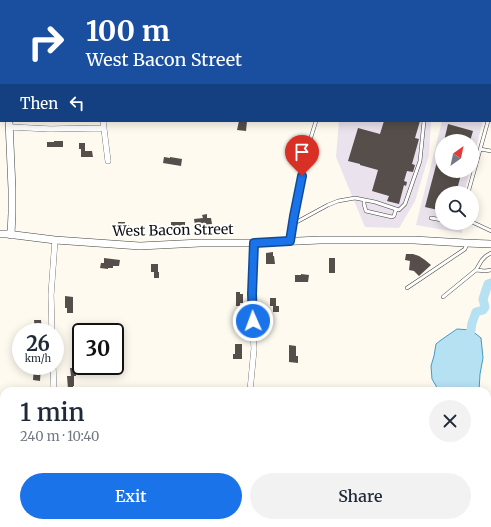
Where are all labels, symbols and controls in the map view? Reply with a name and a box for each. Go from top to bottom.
text: 100 m [86,13,170,49]
icon: right [20,16,72,68]
text: West Bacon Street [86,48,242,71]
icon: left [66,92,88,114]
text: Then [20,94,58,113]
north arrow [435,134,479,178]
map controls [435,134,479,230]
pin [285,135,319,176]
icon: arrive [291,141,313,163]
button: search [435,186,479,230]
street label: West Bacon Street [111,220,234,240]
position arrow [232,300,274,342]
speed limit sign: 30 [72,323,124,375]
text: 26 [26,331,50,356]
text: km/h [25,352,51,365]
text: 1 min [20,397,85,428]
button: close [429,400,471,442]
text: 240 m · 10:40 [20,428,99,445]
button: Exit [20,473,242,519]
button: Share [250,473,471,519]

